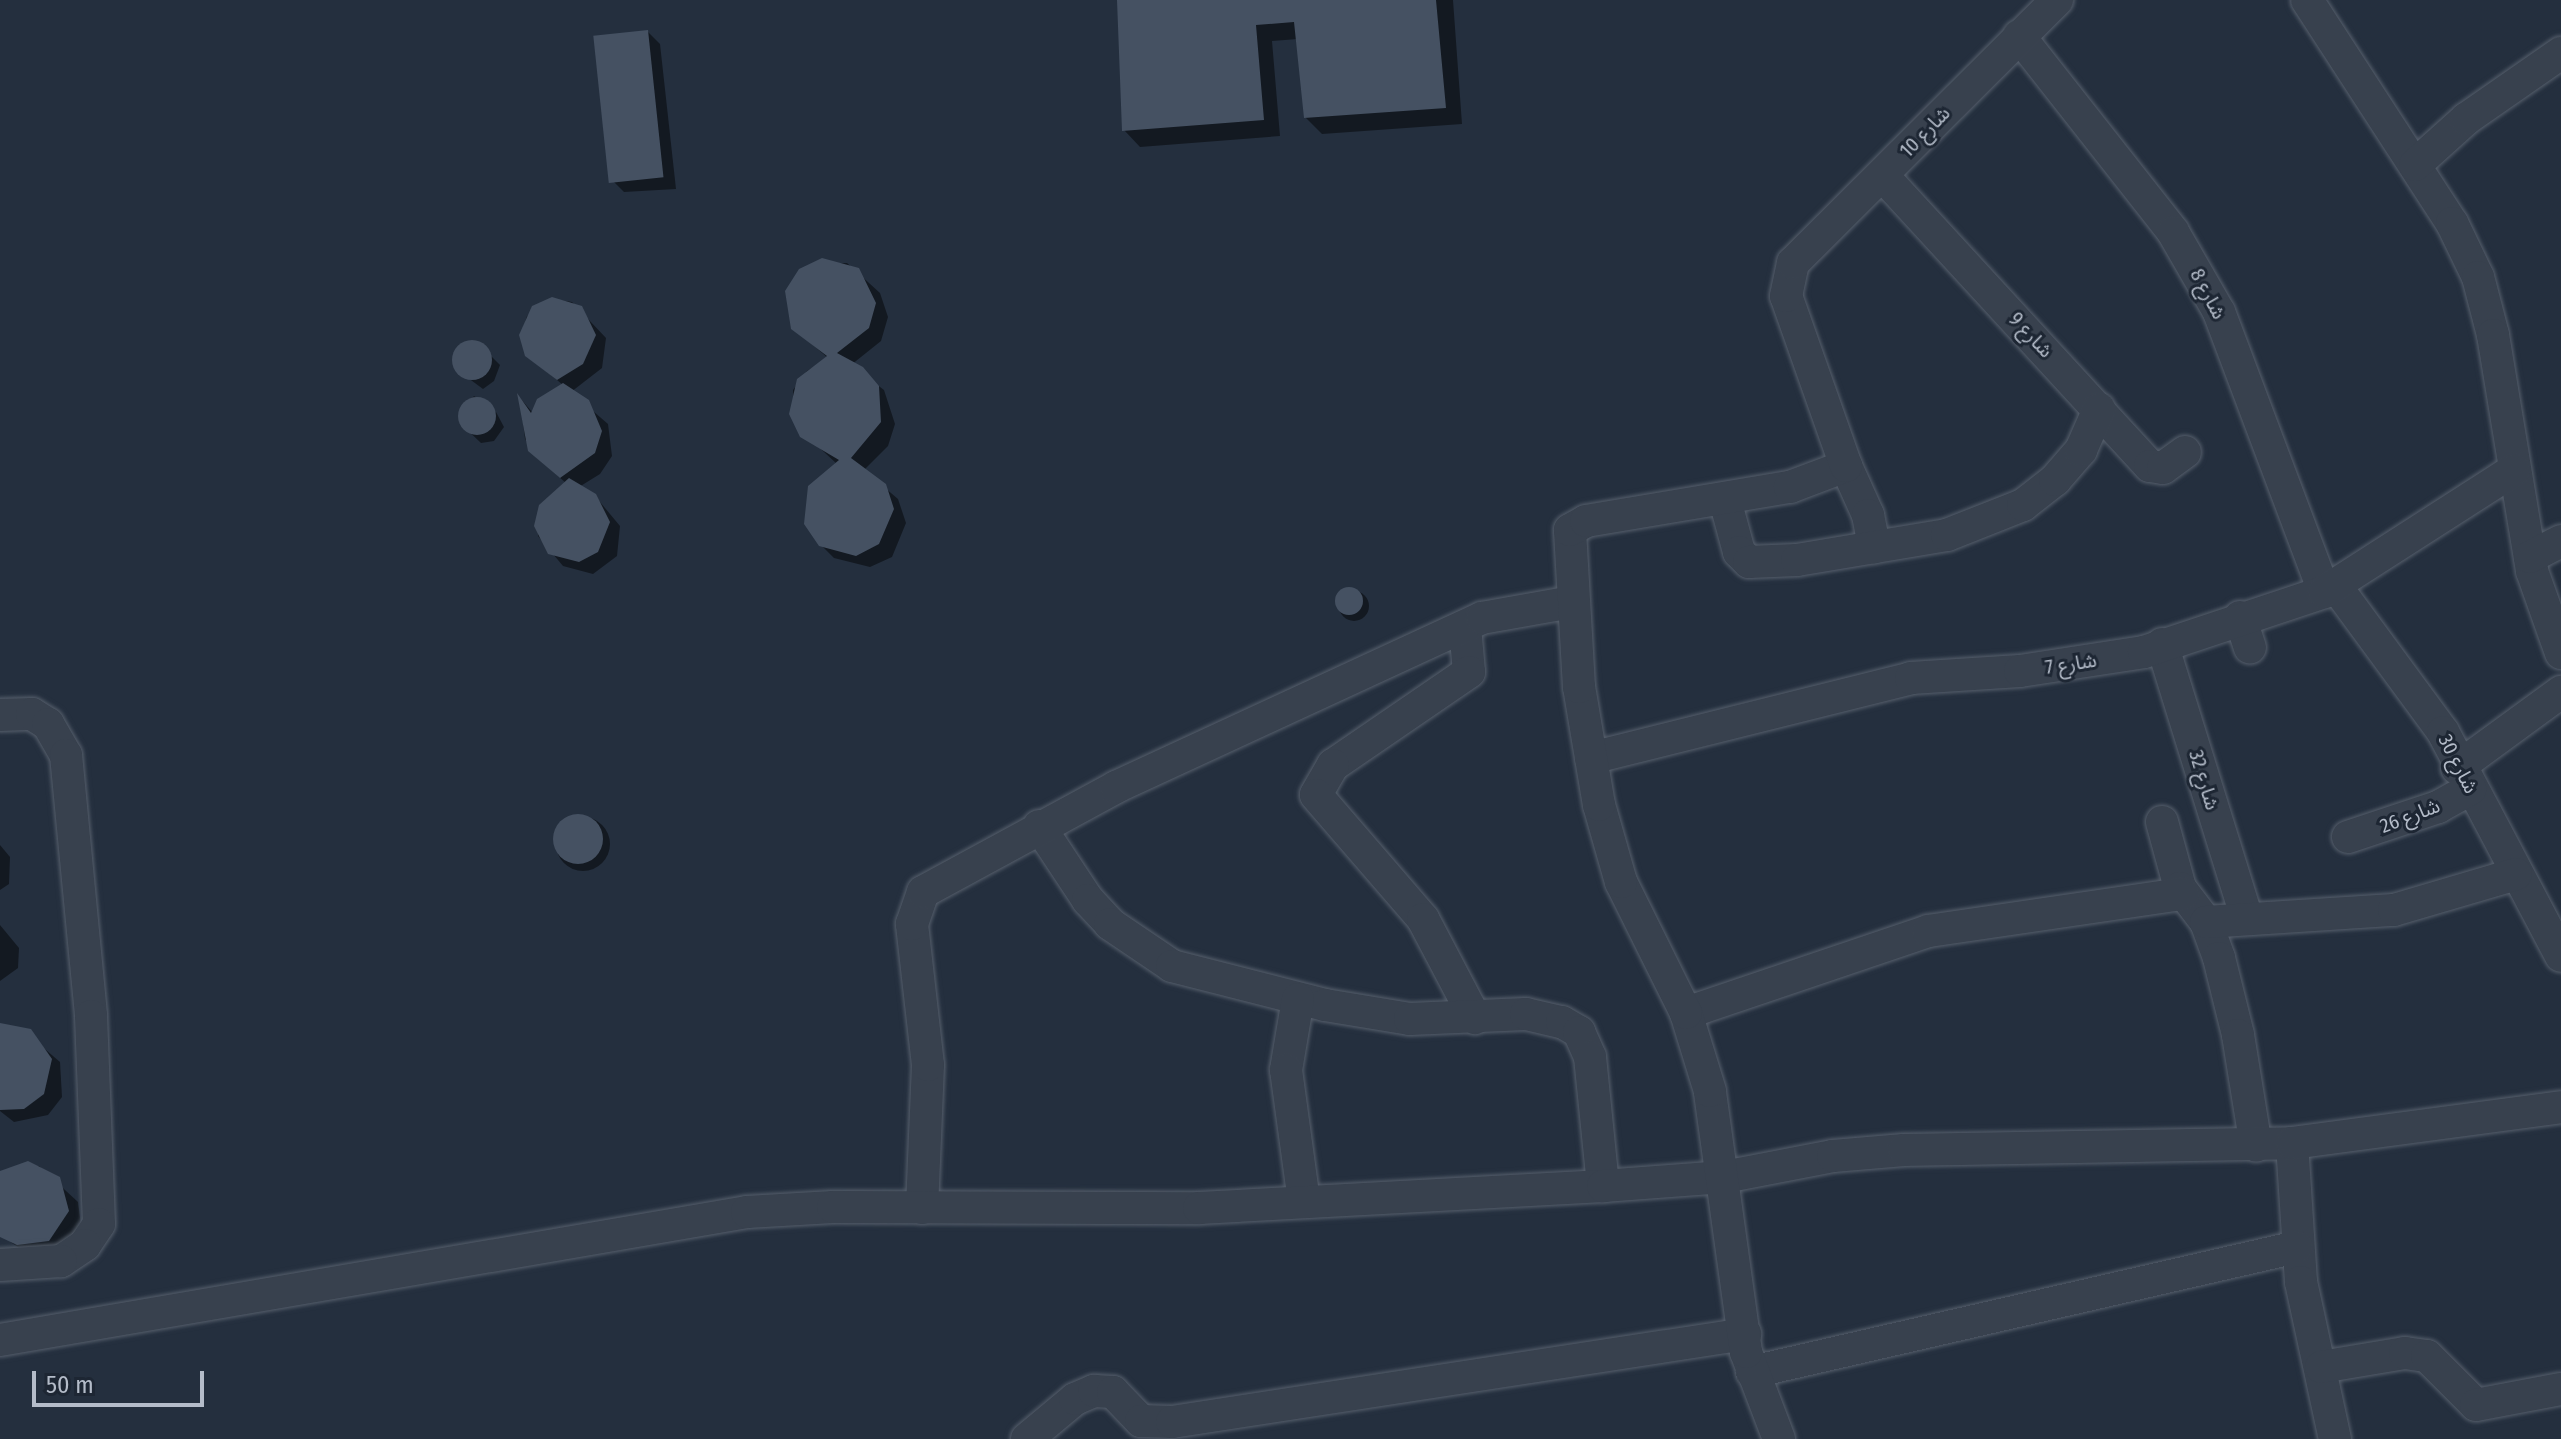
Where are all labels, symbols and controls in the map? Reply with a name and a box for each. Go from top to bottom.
street label: شارع 10 [1895,101,1955,163]
street label: شارع 8 [2185,265,2231,323]
street label: شارع 9 [2004,307,2058,363]
street label: شارع 7 [2044,648,2098,680]
street label: شارع 30 [2433,730,2483,798]
street label: شارع 32 [2184,747,2224,813]
street label: شارع 26 [2377,794,2443,838]
scale bar [36,1355,208,1405]
text: 50 m [46,1371,94,1399]

